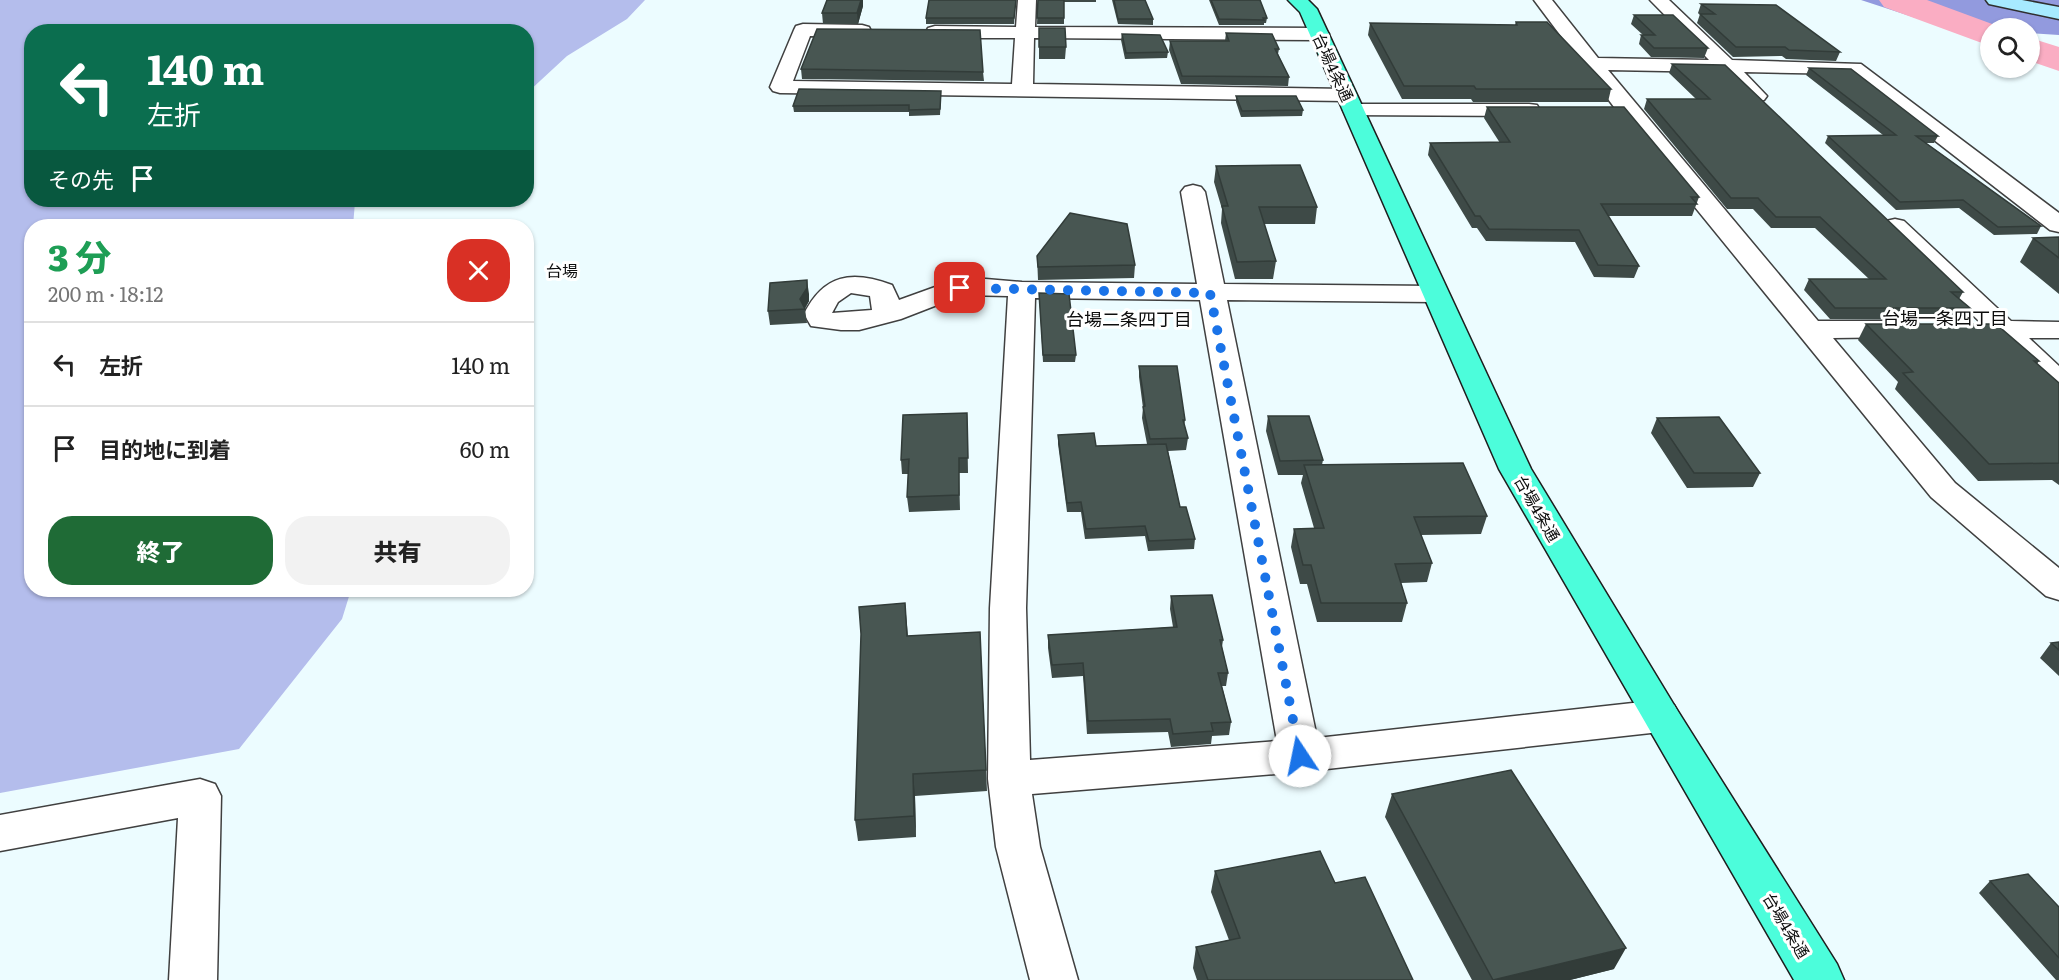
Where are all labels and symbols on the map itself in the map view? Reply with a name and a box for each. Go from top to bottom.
street label: 台場4条通 [1308,29,1360,105]
district label: 台場 [546,258,578,282]
pin [934,262,985,313]
district label: 台場一条四丁目 [1882,304,2008,331]
district label: 台場二条四丁目 [1066,305,1192,332]
street label: 台場4条通 [1509,470,1567,546]
position arrow [1268,724,1332,788]
street label: 台場4条通 [1758,888,1816,962]

